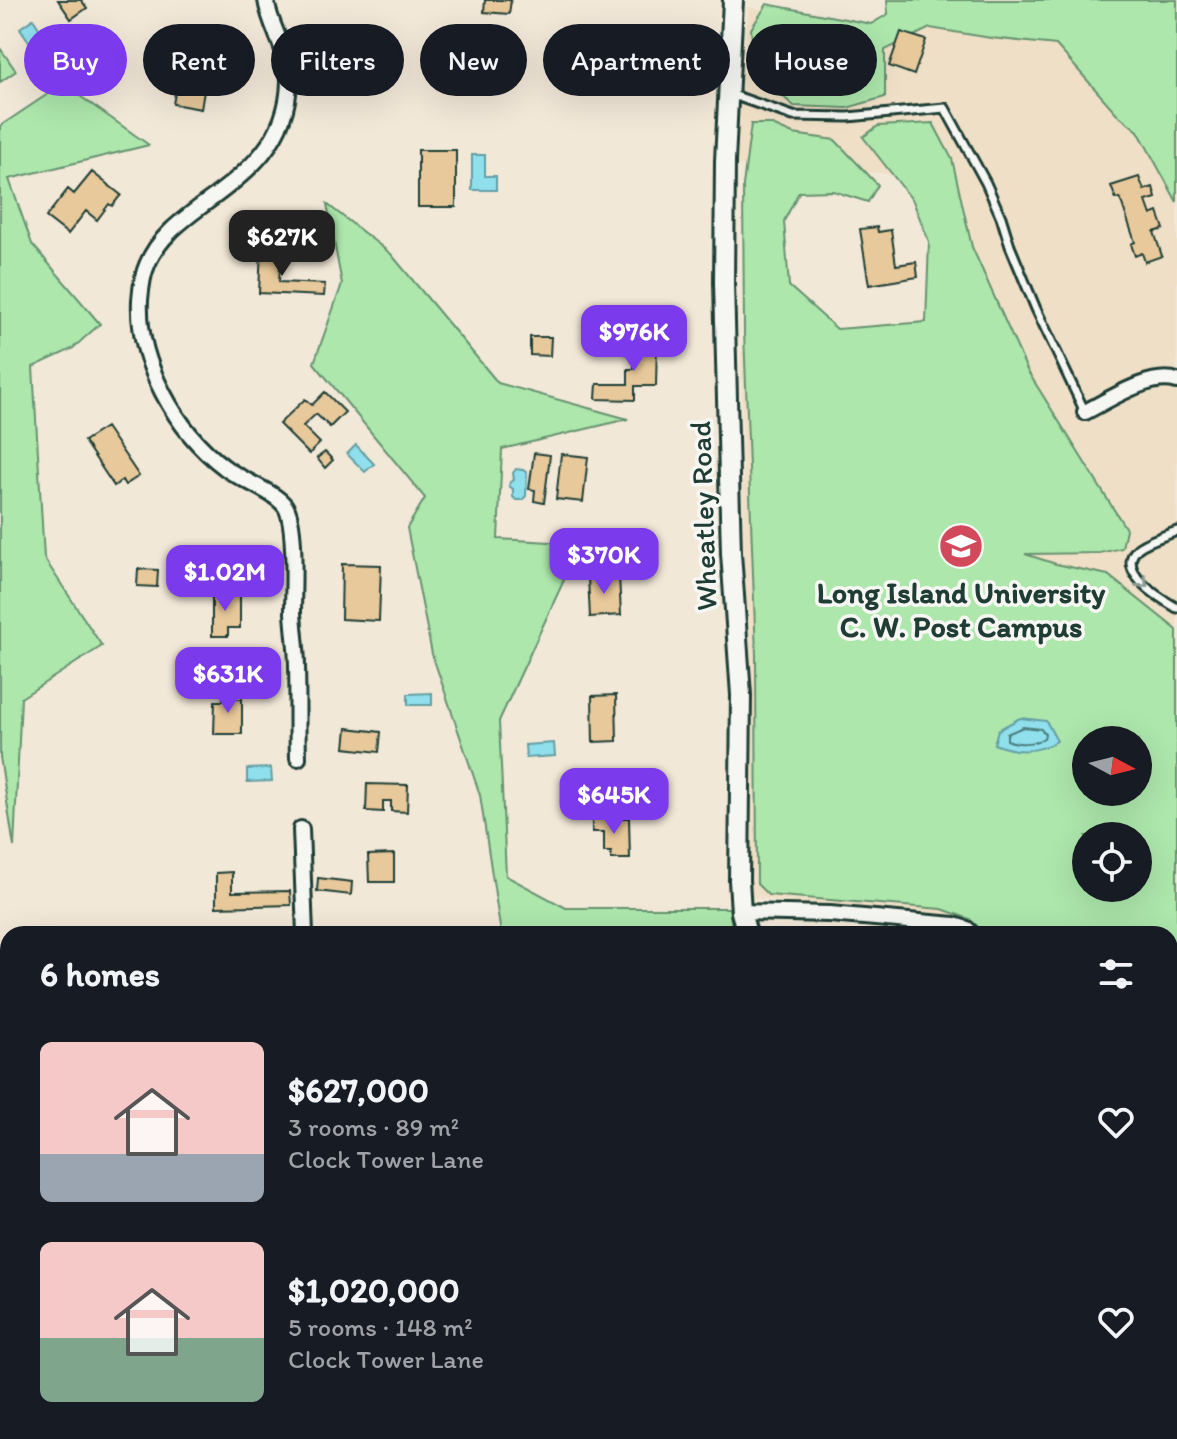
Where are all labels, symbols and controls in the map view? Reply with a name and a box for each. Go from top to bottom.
chip: Buy [24,24,127,96]
chip: Rent [143,24,255,96]
chip: Filters [271,24,404,96]
chip: New [420,24,527,96]
chip: Apartment [543,24,730,96]
chip: House [746,24,877,96]
pin: $627K [226,210,338,278]
text: $627K [247,220,317,252]
pin: $976K [578,305,690,373]
text: $976K [599,315,669,347]
street label: Wheatley Road [681,420,725,612]
school or university icon: Long Island University C. W. Post Campus [937,522,985,570]
pin: $370K [548,528,660,596]
text: $370K [568,538,640,570]
pin: $1.02M [160,545,290,613]
text: $1.02M [184,555,266,587]
one-way arrow [1134,573,1148,588]
place label: Long Island University C. W. Post Campus [817,574,1106,645]
pin: $631K [172,647,284,715]
text: $631K [193,657,263,689]
north arrow [1072,726,1152,806]
map controls [1072,726,1152,902]
pin: $645K [558,768,670,836]
text: $645K [578,778,650,810]
button: locate [1072,822,1152,902]
icon: filters [1094,952,1138,996]
text: 6 homes [40,954,160,995]
text: $627,000 [288,1070,429,1111]
icon: home [104,1074,200,1170]
icon: heart [1094,1100,1138,1144]
text: 3 rooms · 89 m² [288,1111,459,1143]
text: Clock Tower Lane [288,1143,484,1175]
text: $1,020,000 [288,1270,460,1311]
icon: home [104,1274,200,1370]
icon: heart [1094,1300,1138,1344]
text: 5 rooms · 148 m² [288,1311,473,1343]
text: Clock Tower Lane [288,1343,484,1375]

